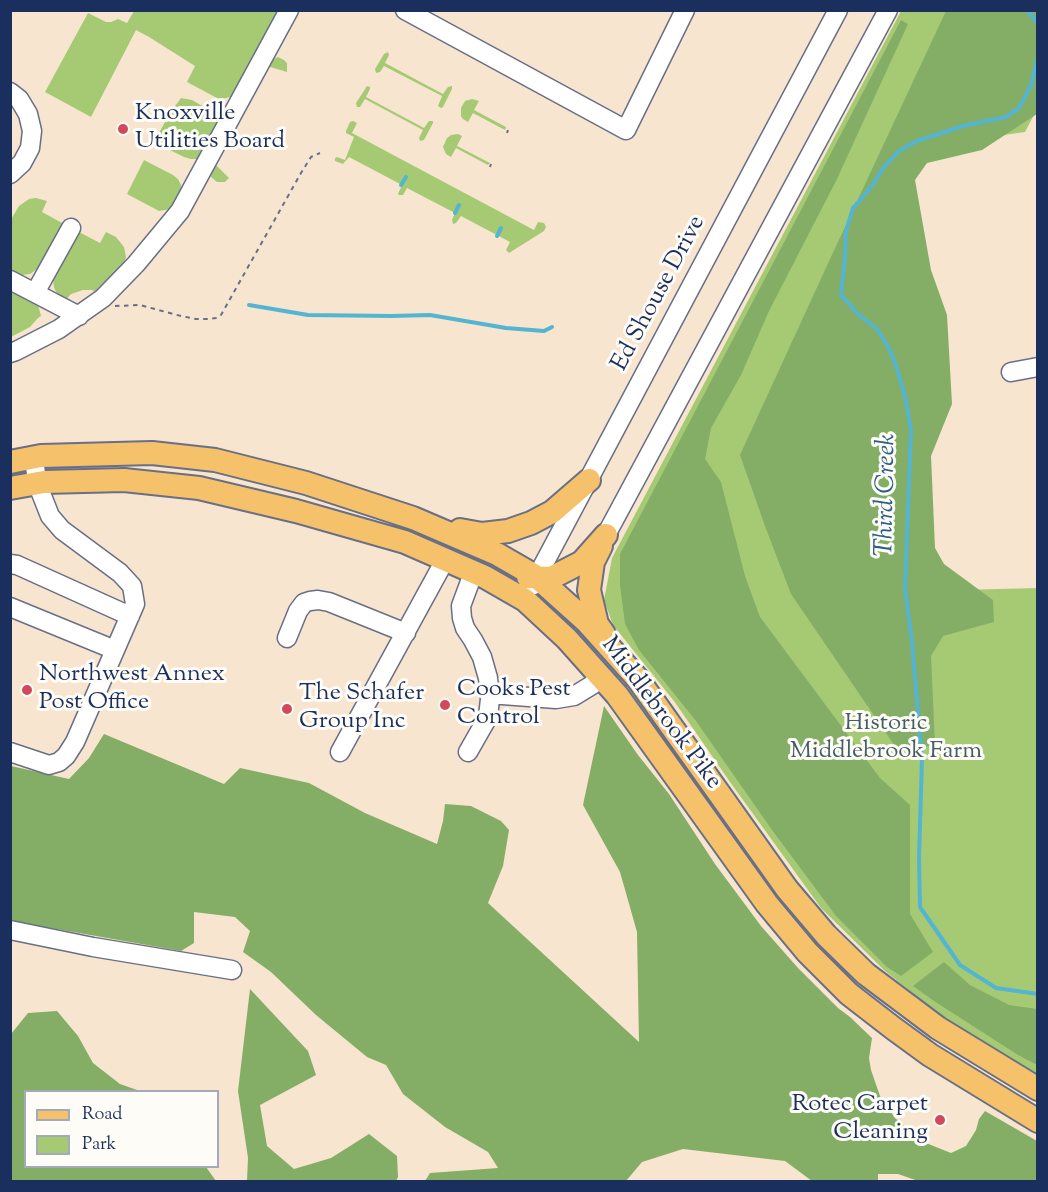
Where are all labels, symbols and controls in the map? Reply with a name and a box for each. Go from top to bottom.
place label: Knoxville Utilities Board [135,101,285,157]
marker: Knoxville Utilities Board [116,122,130,136]
street label: Ed Shouse Drive [607,211,713,377]
water label: Third Creek [871,433,905,557]
street label: Middlebrook Pike [593,632,727,796]
place label: Northwest Annex Post Office [39,662,225,718]
place label: Cooks Pest Control [457,677,571,733]
place label: The Schafer Group Inc [299,681,424,737]
marker: Northwest Annex Post Office [20,683,34,697]
marker: Cooks Pest Control [438,698,452,712]
marker: The Schafer Group Inc [280,702,294,716]
park label: Historic Middlebrook Farm [790,711,982,767]
legend [24,1090,219,1168]
place label: Rotec Carpet Cleaning [792,1092,928,1148]
text: Road [82,1102,122,1128]
marker: Rotec Carpet Cleaning [933,1113,947,1127]
text: Park [82,1132,116,1158]

